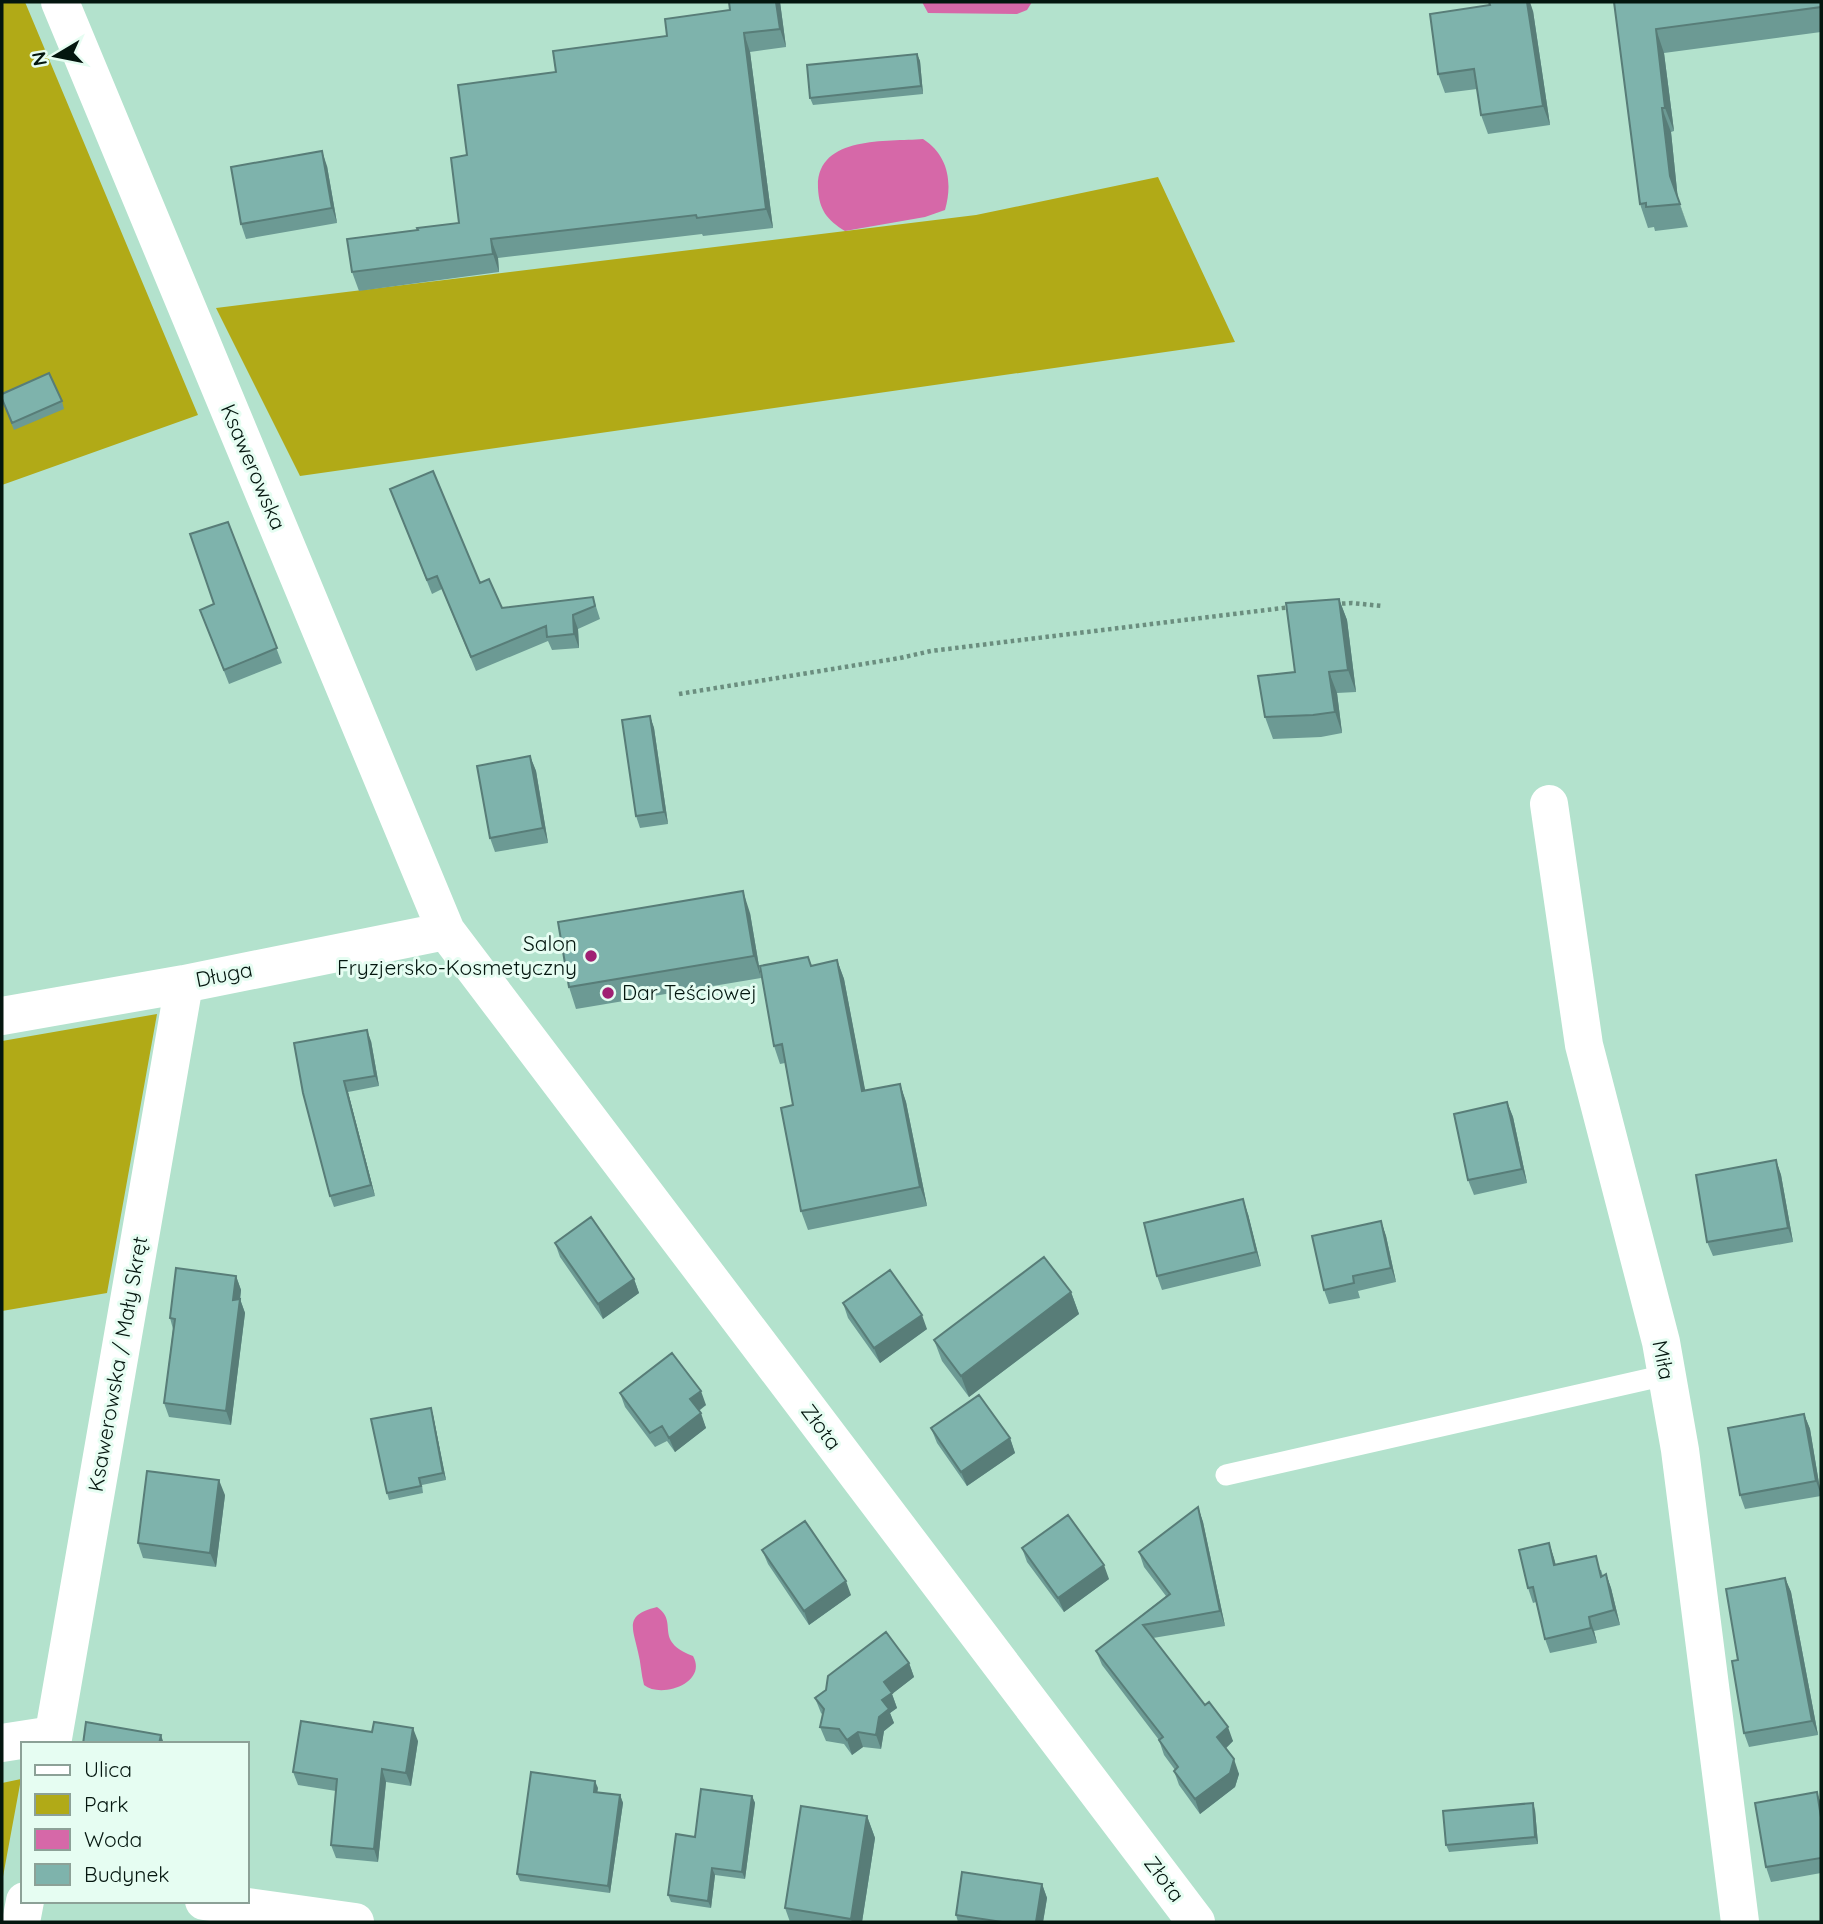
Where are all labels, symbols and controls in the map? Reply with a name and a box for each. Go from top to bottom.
north arrow [21,21,91,91]
text: N [26,50,52,68]
street label: Ksawerowska [216,400,292,533]
place label: Salon Fryzjersko-Kosmetyczny [337,930,577,980]
marker: Salon Fryzjersko-Kosmetyczny [583,948,599,964]
street label: Długa [193,956,254,992]
place label: Dar Teściowej [622,979,757,1005]
marker: Dar Teściowej [600,985,616,1001]
street label: Ksawerowska / Mały Skręt [82,1234,152,1494]
street label: Miła [1647,1338,1681,1382]
street label: Złota [796,1398,847,1455]
legend [21,1742,248,1903]
text: Ulica [84,1756,132,1782]
text: Park [84,1791,128,1817]
text: Woda [84,1826,142,1852]
street label: Złota [1139,1850,1190,1907]
text: Budynek [84,1861,170,1887]

